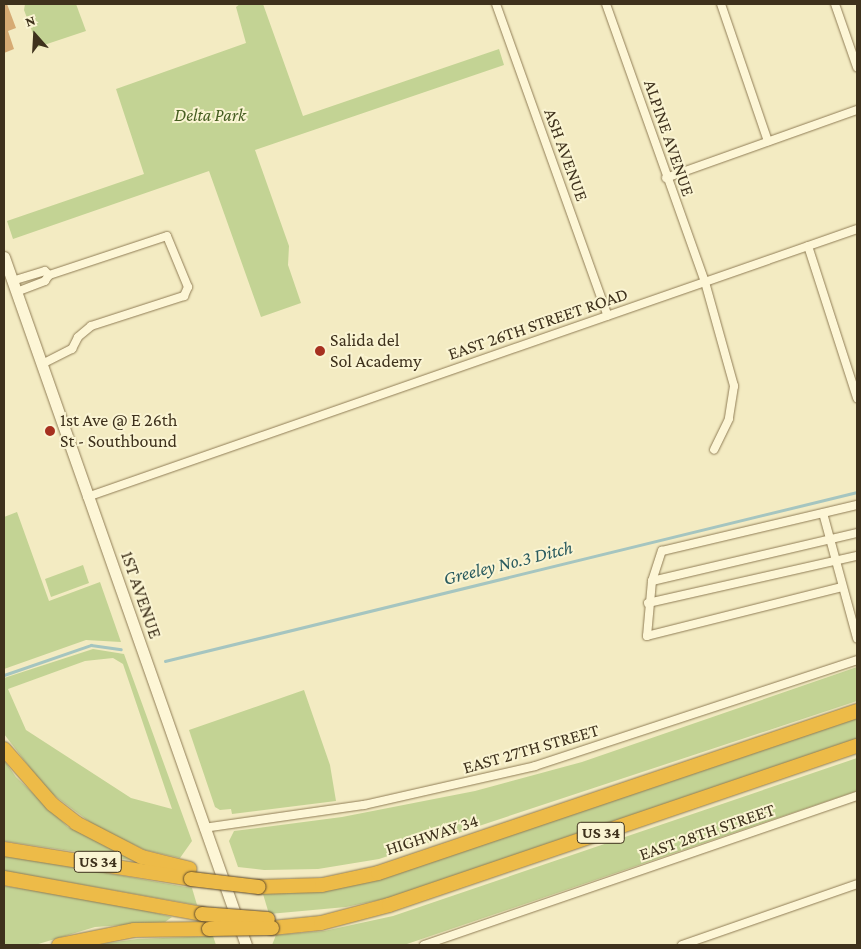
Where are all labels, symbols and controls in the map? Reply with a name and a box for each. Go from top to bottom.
north arrow [10,10,60,60]
text: N [23,12,37,30]
street label: ALPINE AVENUE [639,77,699,199]
park label: Delta Park [174,104,246,126]
street label: ASH AVENUE [539,106,593,204]
street label: EAST 26TH STREET ROAD [445,283,631,365]
place label: Salida del Sol Academy [330,330,422,372]
marker: Salida del Sol Academy [314,345,326,357]
place label: 1st Ave @ E 26th St - Southbound [60,410,177,452]
marker: 1st Ave @ E 26th St - Southbound [44,425,56,437]
water label: Greeley No.3 Ditch [441,536,575,590]
street label: 1ST AVENUE [116,549,166,641]
street label: EAST 27TH STREET [461,719,601,779]
street label: EAST 28TH STREET [636,799,778,865]
street label: HIGHWAY 34 [383,810,481,860]
road number: US 34 [576,820,626,846]
road number: US 34 [73,849,123,876]

